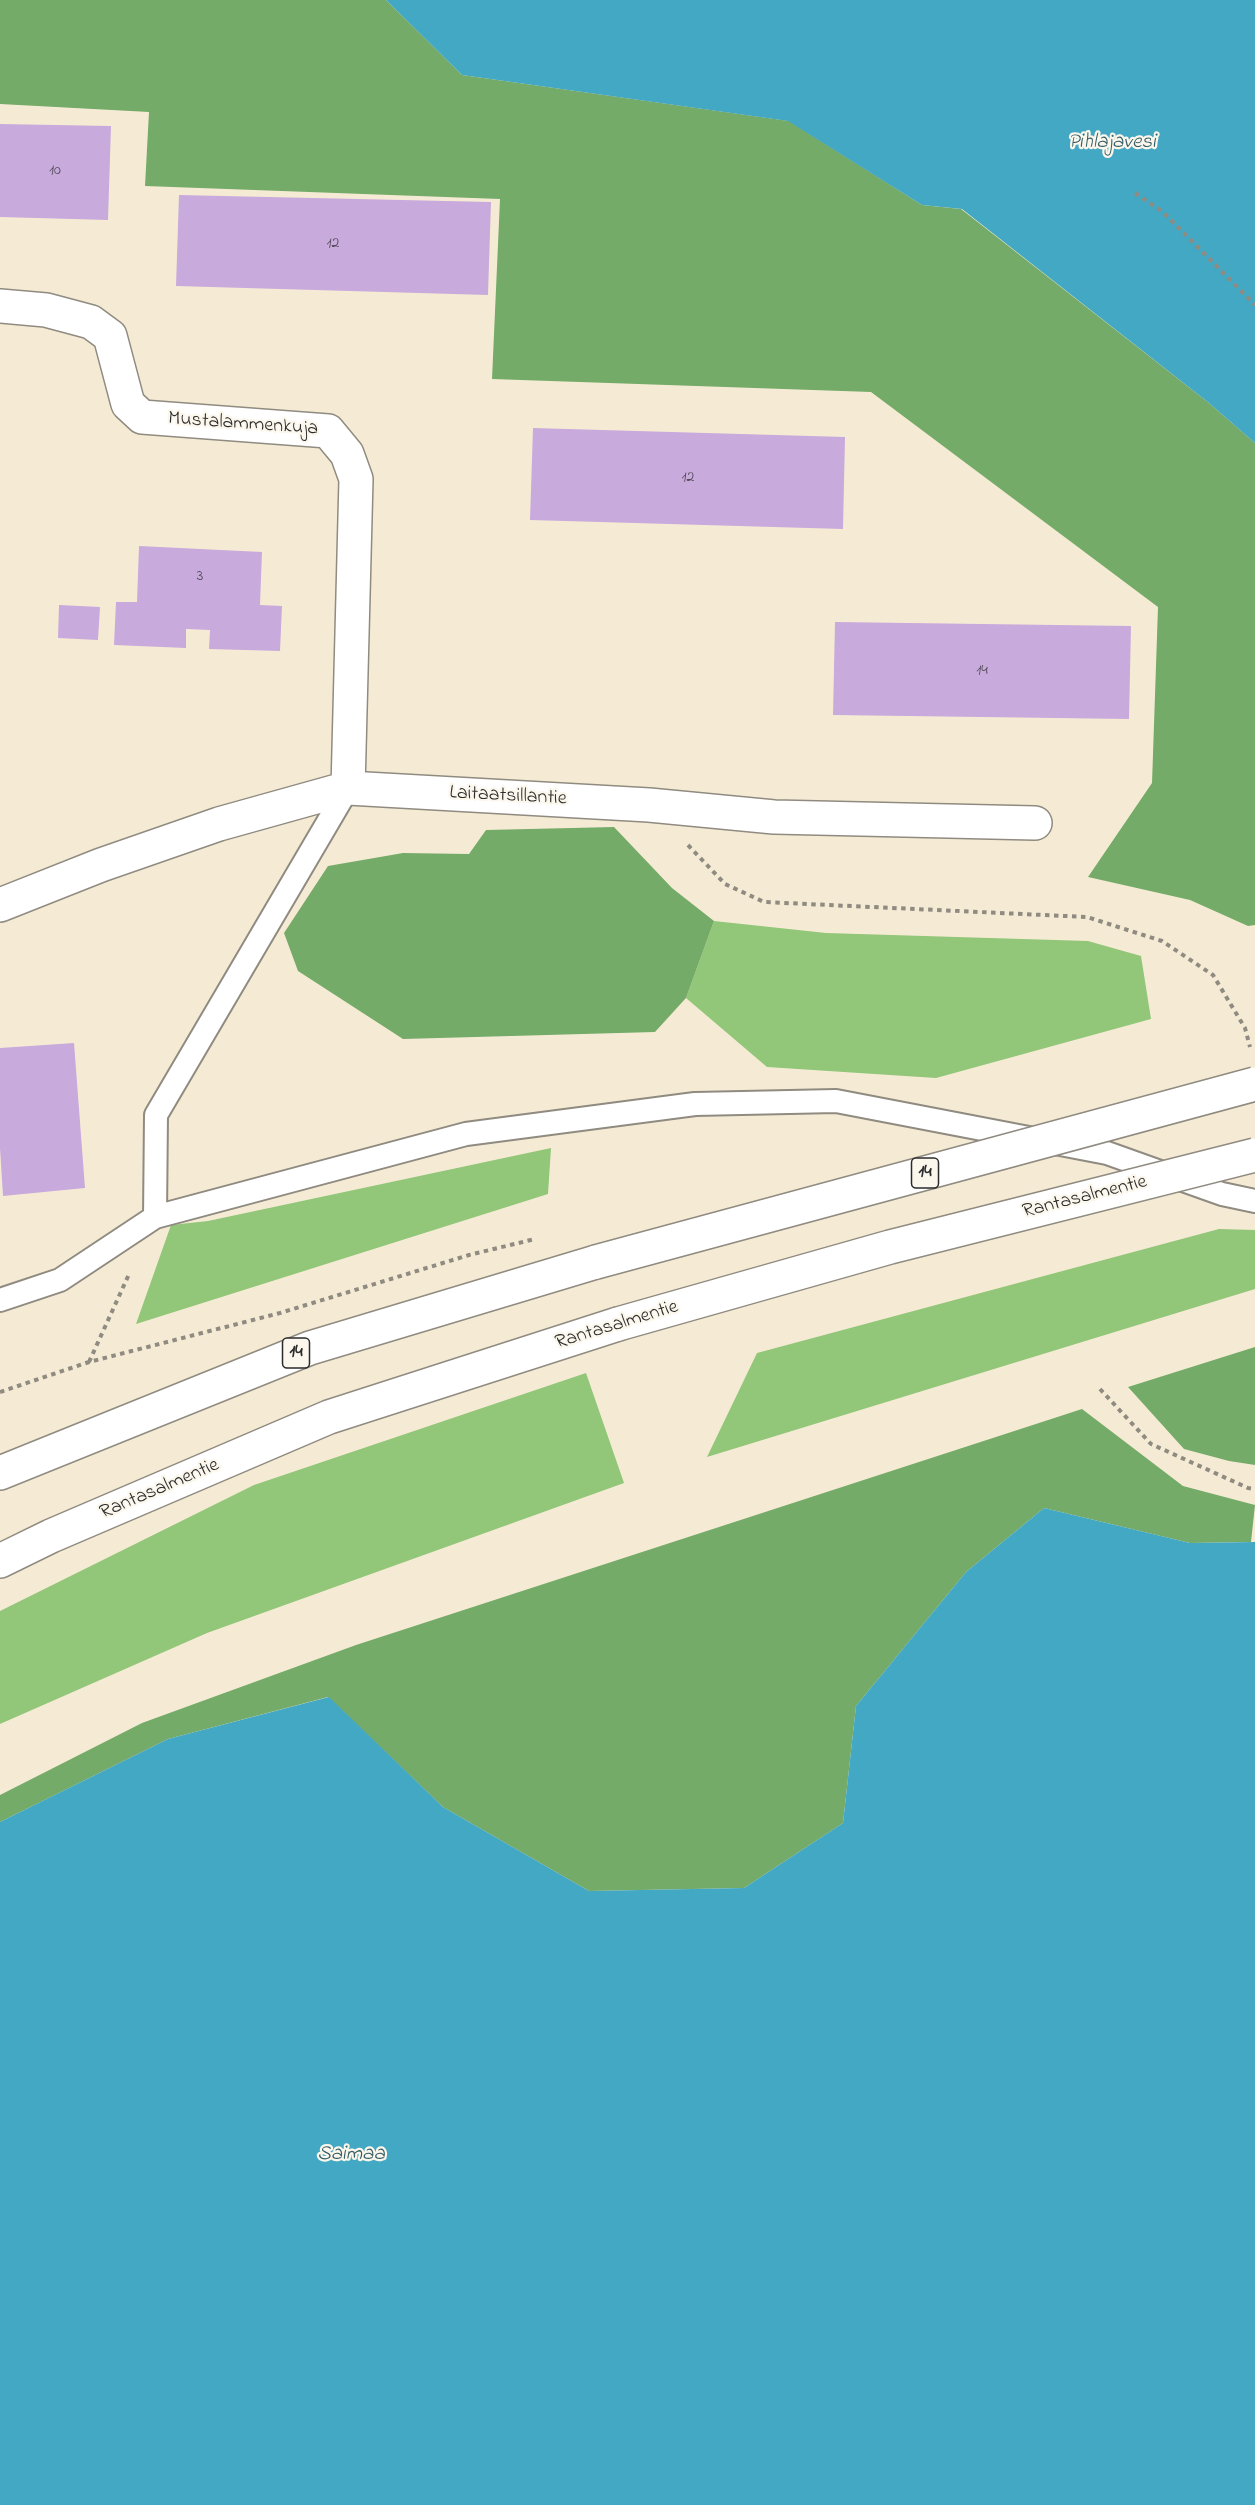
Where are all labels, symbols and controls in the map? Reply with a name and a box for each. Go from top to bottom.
water label: Pihlajavesi [1068,131,1156,157]
house number: 10 [49,161,61,181]
house number: 12 [326,234,340,254]
street label: Mustalammenkuja [167,408,319,442]
house number: 12 [681,468,695,488]
house number: 3 [197,567,203,587]
house number: 14 [976,661,988,681]
street label: Laitaatsillantie [449,782,567,812]
road number: 14 [912,1158,938,1188]
street label: Rantasalmentie [1020,1171,1150,1225]
street label: Rantasalmentie [553,1296,681,1356]
road number: 14 [282,1338,310,1368]
street label: Rantasalmentie [97,1454,223,1526]
water label: Saimaa [317,2143,385,2169]

